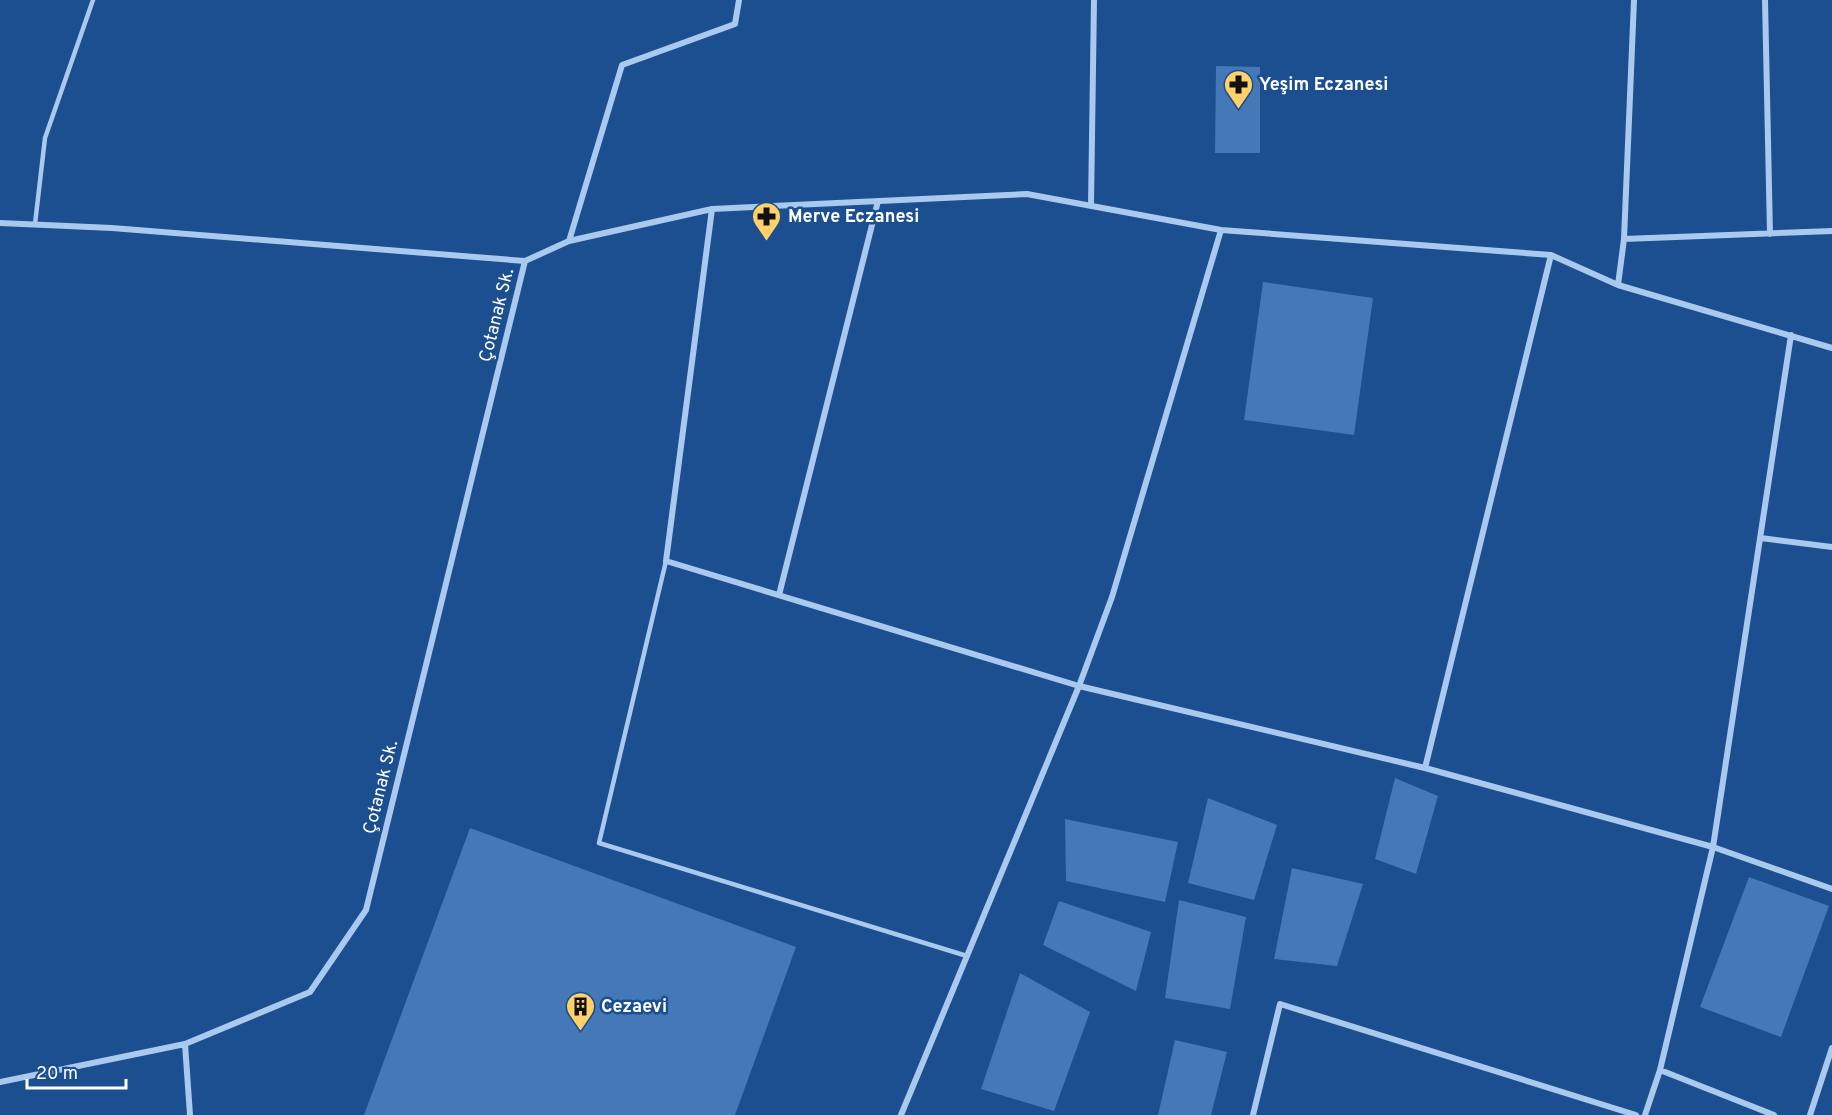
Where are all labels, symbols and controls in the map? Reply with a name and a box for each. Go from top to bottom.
pharmacy icon: Yeşim Eczanesi [1222,68,1254,110]
place label: Yeşim Eczanesi [1259,74,1388,97]
pharmacy icon: Merve Eczanesi [751,200,783,242]
place label: Merve Eczanesi [788,206,919,229]
street label: Çotanak Sk. [475,266,520,365]
street label: Çotanak Sk. [359,738,404,837]
building icon: Cezaevi [564,990,596,1032]
place label: Cezaevi [601,996,667,1019]
scale bar [27,1052,126,1090]
text: 20 m [36,1063,78,1086]

